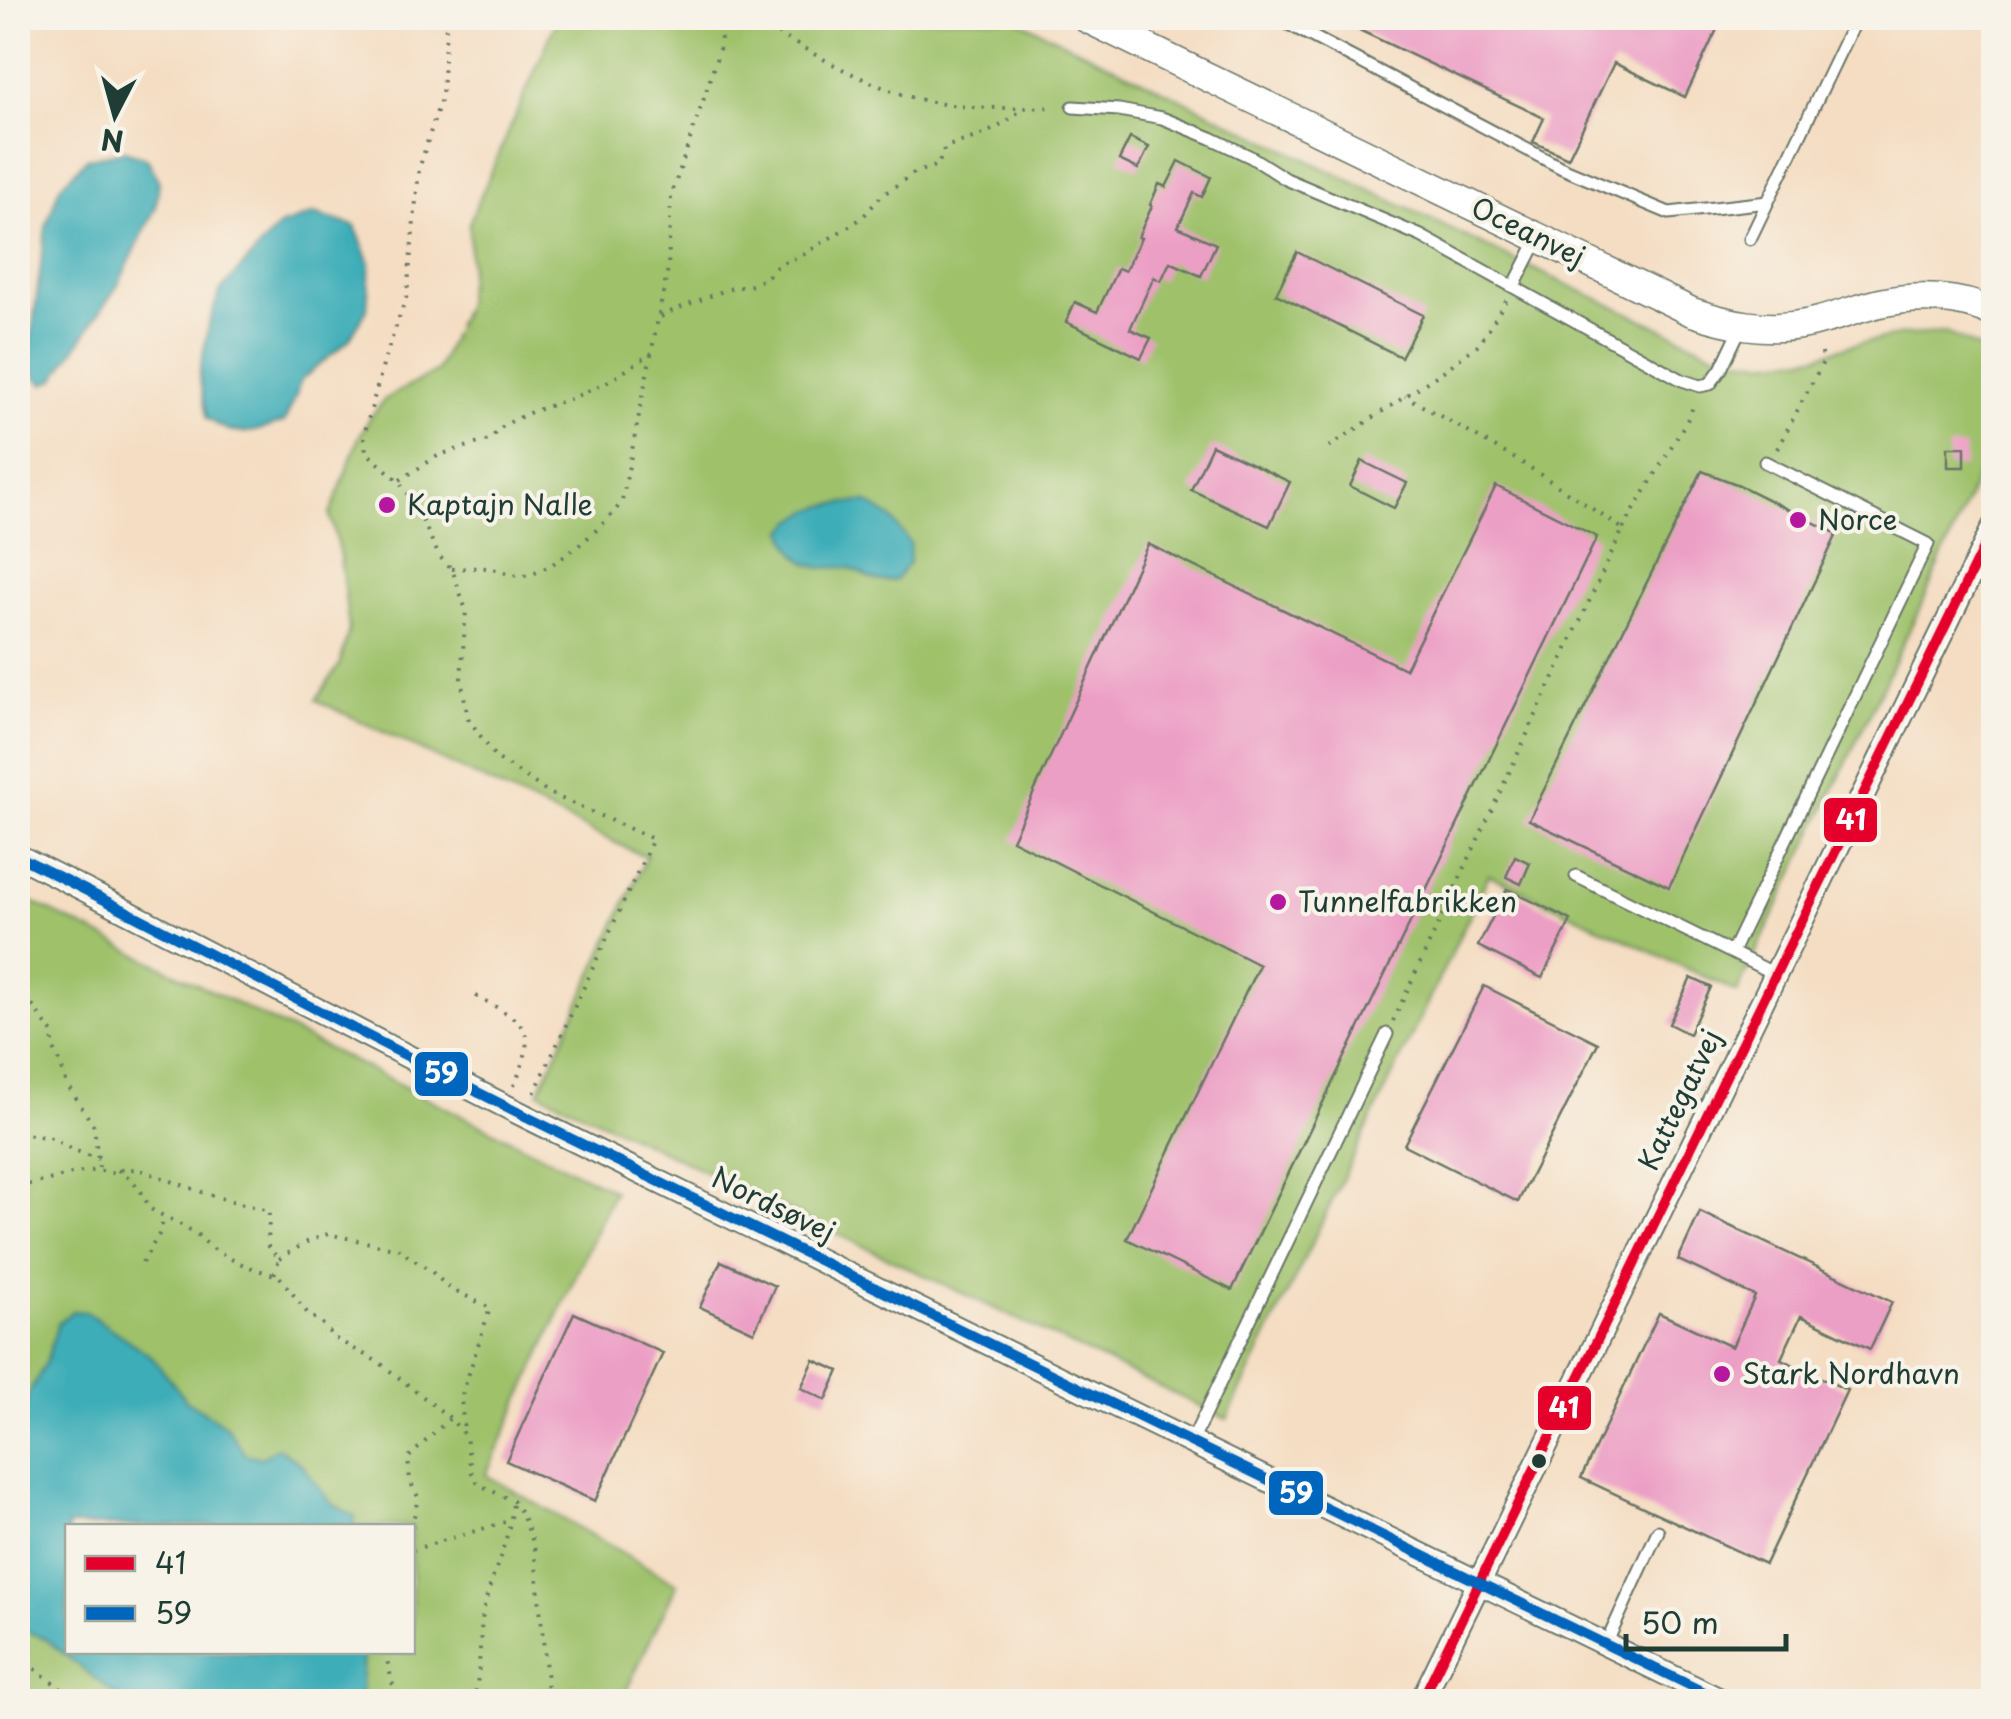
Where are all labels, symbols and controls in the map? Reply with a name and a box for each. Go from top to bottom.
north arrow [65,65,165,165]
text: N [99,119,126,164]
street label: Oceanvej [1464,185,1593,277]
place label: Kaptajn Nalle [407,482,593,525]
marker: Kaptajn Nalle [376,494,398,516]
place label: Norce [1818,497,1897,540]
marker: Norce [1787,509,1809,531]
line badge: 41 [1822,796,1879,844]
text: 41 [1835,797,1867,840]
place label: Tunnelfabrikken [1298,879,1517,922]
marker: Tunnelfabrikken [1267,891,1289,913]
street label: Kattegatvej [1626,1021,1731,1177]
line badge: 59 [413,1050,470,1098]
text: 59 [424,1050,458,1093]
street label: Nordsøvej [704,1155,843,1252]
place label: Stark Nordhavn [1742,1351,1960,1394]
marker: Stark Nordhavn [1711,1363,1733,1385]
line badge: 41 [1536,1384,1593,1432]
text: 41 [1548,1385,1580,1428]
unlabelled marker [1529,1451,1549,1471]
line badge: 59 [1267,1469,1325,1517]
text: 59 [1279,1470,1313,1513]
legend [65,1524,415,1654]
text: 41 [155,1539,187,1584]
text: 59 [155,1589,192,1634]
scale bar [1626,1589,1786,1651]
text: 50 m [1641,1599,1719,1644]

